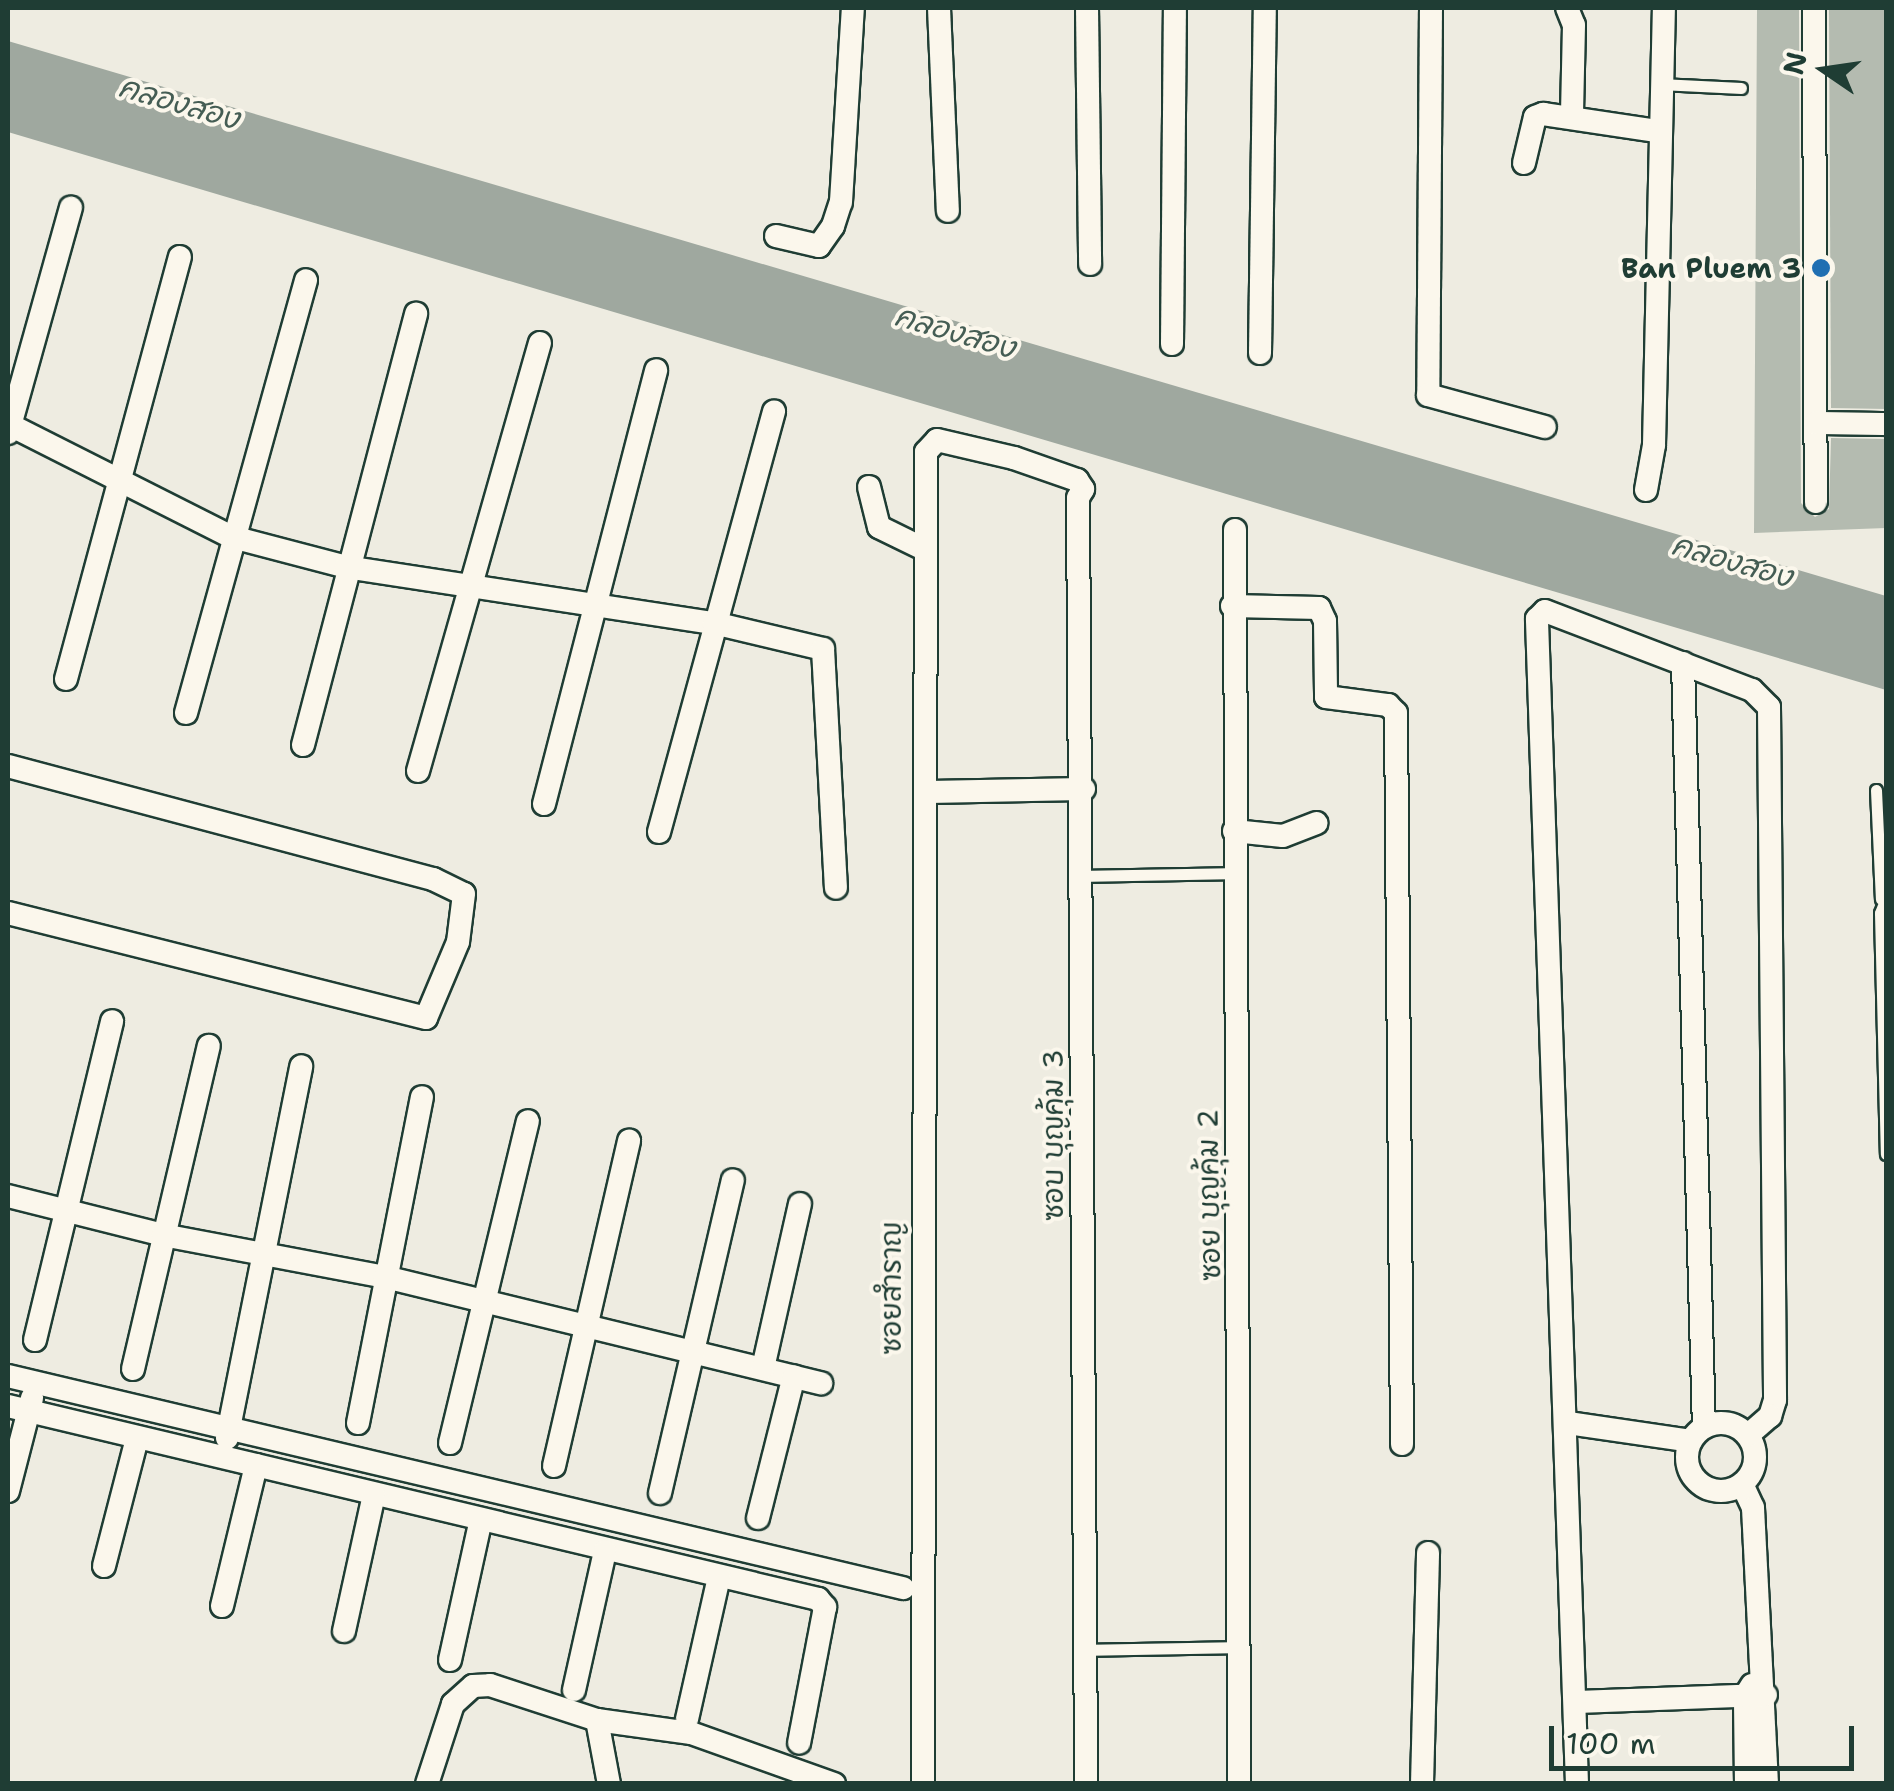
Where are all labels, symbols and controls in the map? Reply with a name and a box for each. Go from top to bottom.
north arrow [1774,20,1874,120]
text: N [1774,48,1816,78]
water label: คลองสอง [115,69,243,137]
place label: Ban Pluem 3 [1621,251,1801,285]
marker: Ban Pluem 3 [1810,257,1832,279]
water label: คลองสอง [891,298,1019,366]
water label: คลองสอง [1668,527,1796,595]
street label: ซอบ บุญคุ้ม 3 [1036,1049,1070,1221]
street label: ซอย บุญคุ้ม 2 [1191,1109,1227,1281]
street label: ซอยสำราญ [874,1221,908,1355]
scale bar [1554,1706,1859,1768]
text: 100 m [1566,1723,1656,1764]

